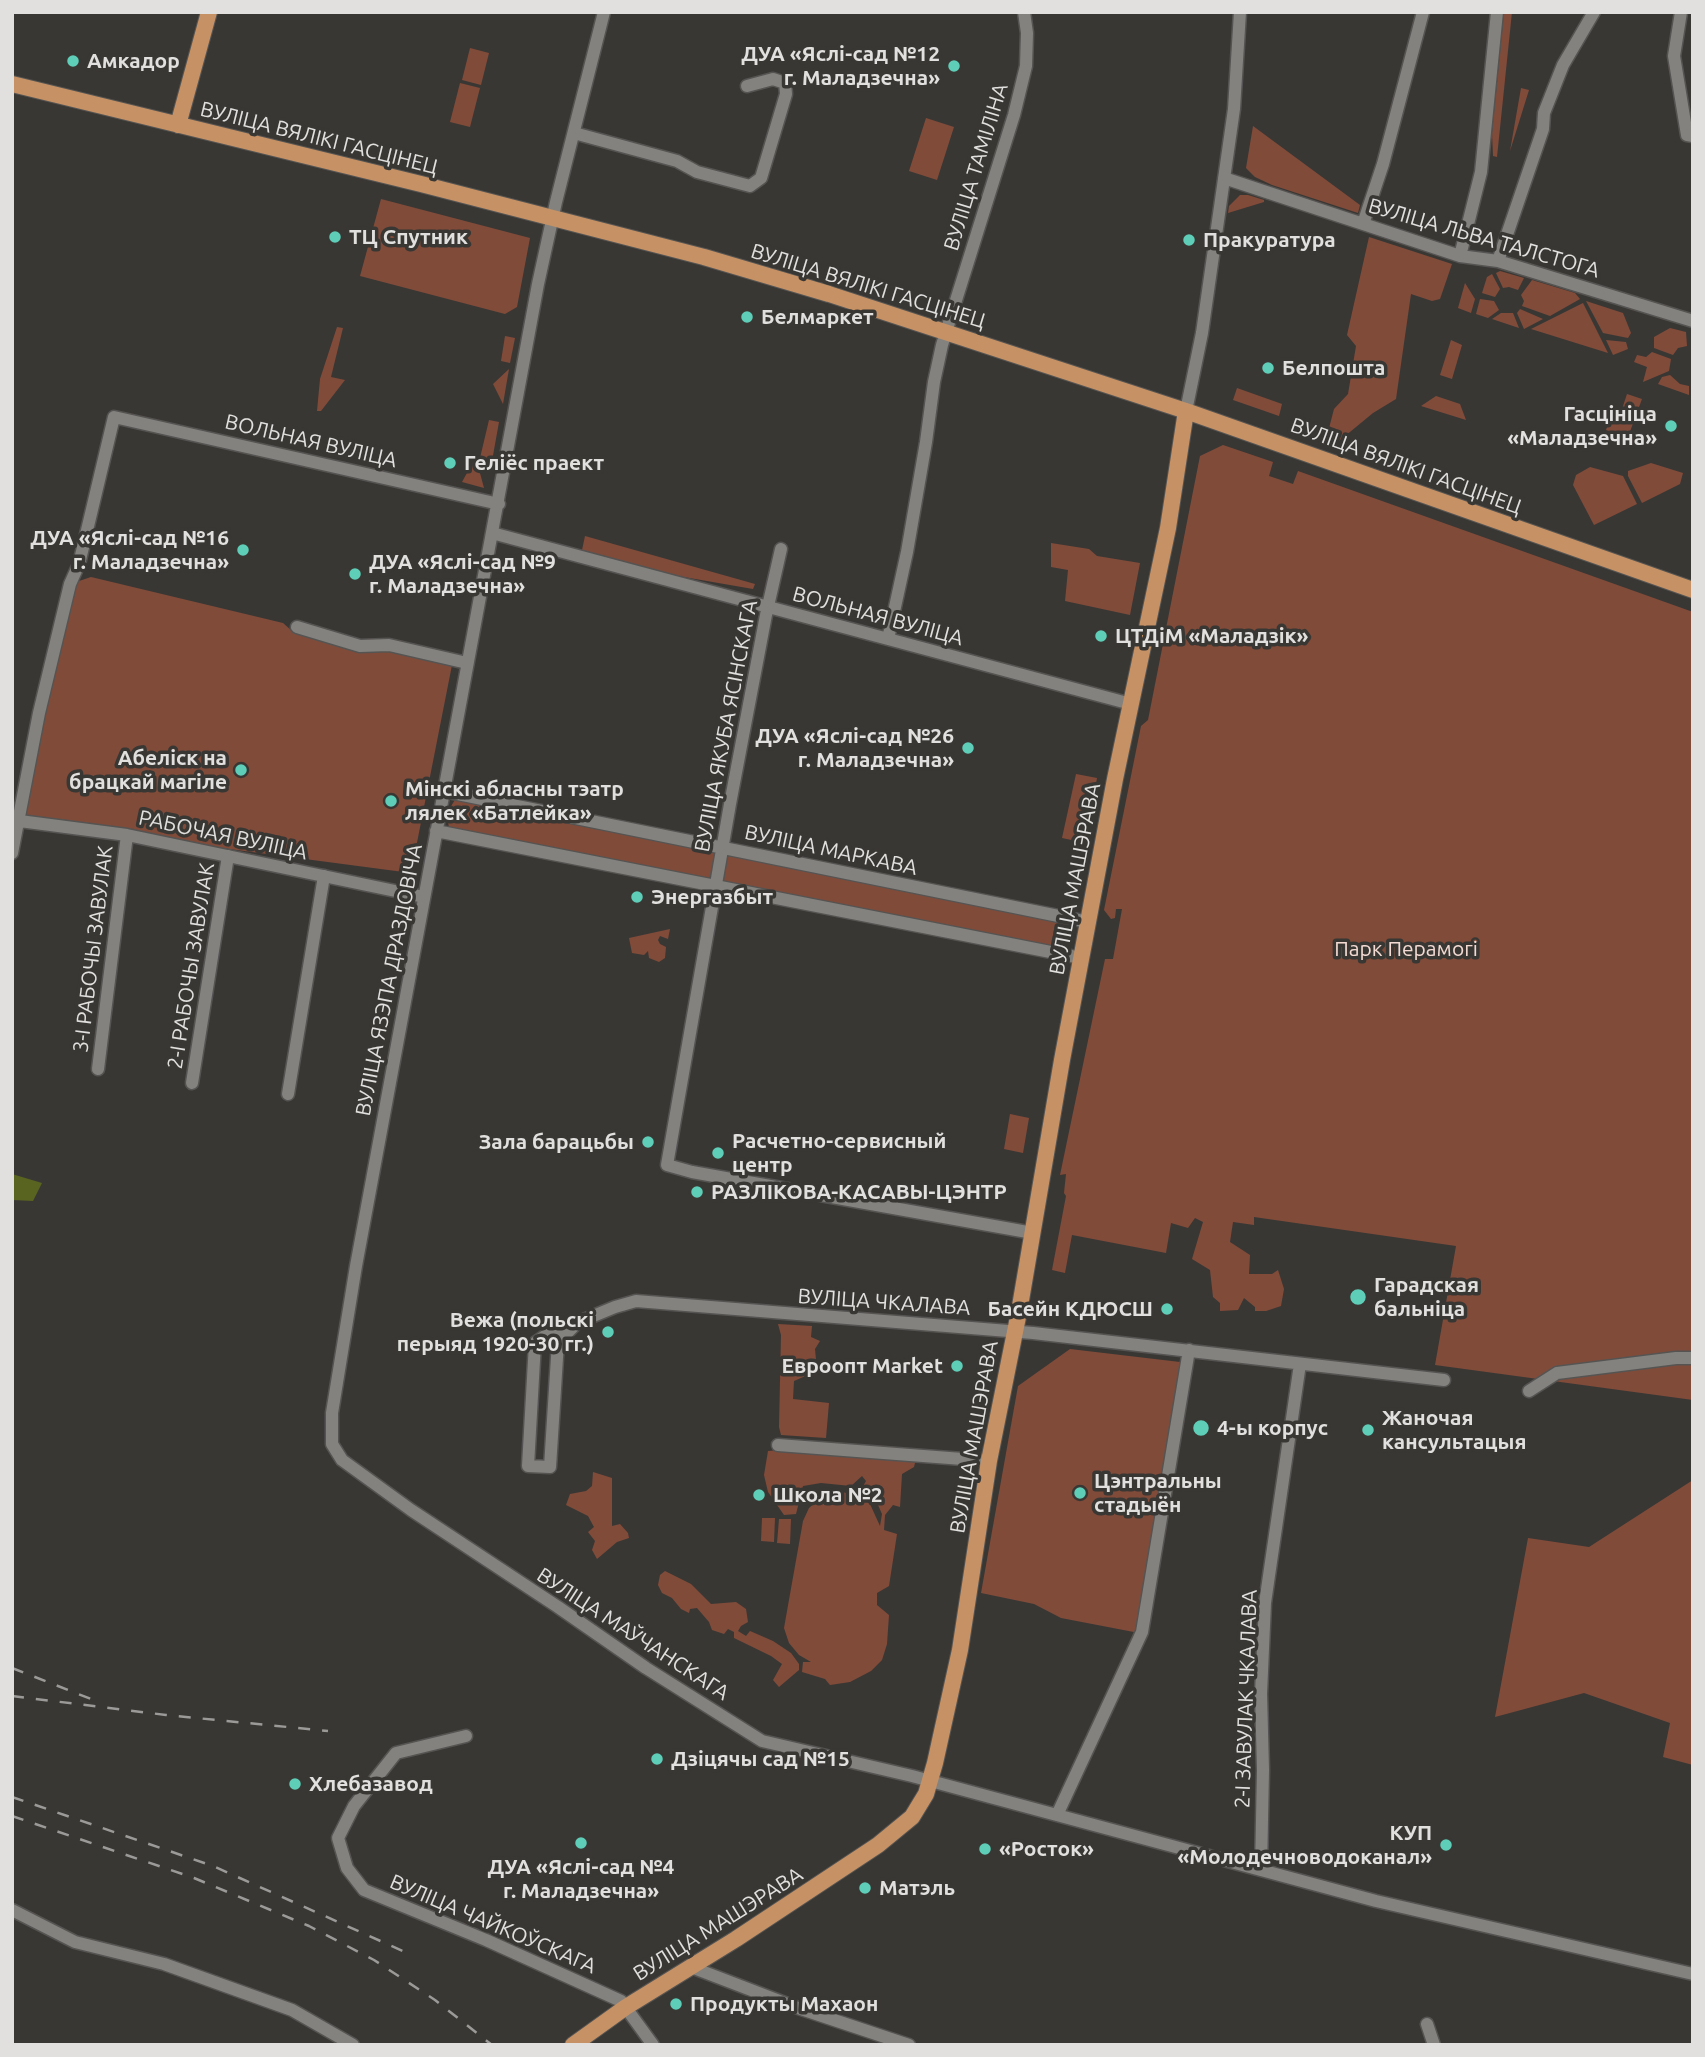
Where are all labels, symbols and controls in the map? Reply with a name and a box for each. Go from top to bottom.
place label: ДУА «Яслі-сад №12 г. Маладзечна» [741,41,940,91]
place label: Амкадор [87,48,180,74]
marker: Амкадор [65,53,81,69]
marker: ДУА «Яслі-сад №12 г. Маладзечна» [946,58,962,74]
street label: ВУЛІЦА ТАМІЛІНА [939,80,1013,254]
street label: ВУЛІЦА ВЯЛІКІ ГАСЦІНЕЦ [198,96,440,180]
street label: ВУЛІЦА ЛЬВА ТАЛСТОГА [1365,193,1603,283]
place label: ТЦ Спутник [349,224,468,250]
place label: Пракуратура [1203,227,1336,253]
marker: ТЦ Спутник [327,229,343,245]
marker: Пракуратура [1181,232,1197,248]
street label: ВУЛІЦА ВЯЛІКІ ГАСЦІНЕЦ [748,238,988,334]
place label: Белмаркет [761,304,874,330]
marker: Белмаркет [739,309,755,325]
place label: Белпошта [1282,355,1385,381]
marker: Белпошта [1260,360,1276,376]
place label: Гасцініца «Маладзечна» [1507,401,1657,451]
street label: ВОЛЬНАЯ ВУЛІЦА [223,409,399,473]
street label: ВУЛІЦА ВЯЛІКІ ГАСЦІНЕЦ [1287,412,1525,520]
marker: Гасцініца «Маладзечна» [1663,418,1679,434]
place label: Геліёс праект [464,450,604,476]
marker: Геліёс праект [442,455,458,471]
place label: ДУА «Яслі-сад №16 г. Маладзечна» [30,525,229,575]
marker: ДУА «Яслі-сад №16 г. Маладзечна» [235,542,251,558]
place label: ДУА «Яслі-сад №9 г. Маладзечна» [369,549,556,599]
marker: ДУА «Яслі-сад №9 г. Маладзечна» [347,566,363,582]
street label: ВОЛЬНАЯ ВУЛІЦА [790,581,966,651]
street label: ВУЛІЦА ЯКУБА ЯСІНСКАГА [689,598,763,854]
place label: ЦТДіМ «Маладзік» [1115,623,1308,649]
marker: ЦТДіМ «Маладзік» [1093,628,1109,644]
place label: ДУА «Яслі-сад №26 г. Маладзечна» [755,723,954,773]
marker: ДУА «Яслі-сад №26 г. Маладзечна» [960,740,976,756]
place label: Абеліск на брацкай магіле [69,745,227,795]
marker: Абеліск на брацкай магіле [233,762,249,778]
place label: Мінскі абласны тэатр лялек «Батлейка» [405,776,624,826]
street label: ВУЛІЦА МАШЭРАВА [1044,781,1106,977]
marker: Мінскі абласны тэатр лялек «Батлейка» [383,793,399,809]
street label: РАБОЧАЯ ВУЛІЦА [136,805,310,865]
street label: ВУЛІЦА МАРКАВА [742,819,920,881]
street label: ВУЛІЦА ЯЗЭПА ДРАЗДОВІЧА [350,842,428,1118]
street label: 3-І РАБОЧЫ ЗАВУЛАК [68,844,118,1054]
street label: 2-І РАБОЧЫ ЗАВУЛАК [162,861,220,1071]
place label: Энергазбыт [651,884,773,910]
marker: Энергазбыт [629,889,645,905]
park label: Парк Перамогі [1334,936,1478,962]
place label: Расчетно-сервисный центр [732,1128,946,1178]
place label: Зала барацьбы [479,1129,634,1155]
marker: Зала барацьбы [640,1134,656,1150]
marker: Расчетно-сервисный центр [710,1145,726,1161]
place label: РАЗЛІКОВА-КАСАВЫ-ЦЭНТР [711,1179,1007,1205]
marker: РАЗЛІКОВА-КАСАВЫ-ЦЭНТР [689,1184,705,1200]
place label: Гарадская бальніца [1374,1272,1479,1322]
street label: ВУЛІЦА ЧКАЛАВА [797,1283,971,1321]
marker: Гарадская бальніца [1348,1287,1368,1307]
place label: Басейн КДЮСШ [988,1296,1153,1322]
marker: Басейн КДЮСШ [1159,1301,1175,1317]
place label: Вежа (польскі перыяд 1920-30 гг.) [397,1307,594,1357]
marker: Вежа (польскі перыяд 1920-30 гг.) [600,1324,616,1340]
street label: ВУЛІЦА МАШЭРАВА [945,1339,1003,1535]
place label: Евроопт Market [781,1353,943,1379]
marker: Евроопт Market [949,1358,965,1374]
place label: Жаночая кансультацыя [1382,1405,1526,1455]
place label: 4-ы корпус [1217,1415,1328,1441]
marker: 4-ы корпус [1191,1418,1211,1438]
marker: Жаночая кансультацыя [1360,1422,1376,1438]
place label: Цэнтральны стадыён [1094,1468,1222,1518]
place label: Школа №2 [773,1482,883,1508]
marker: Цэнтральны стадыён [1072,1485,1088,1501]
marker: Школа №2 [751,1487,767,1503]
street label: ВУЛІЦА МАЎЧАНСКАГА [532,1562,734,1706]
street label: 2-І ЗАВУЛАК ЧКАЛАВА [1230,1589,1262,1809]
place label: Дзіцячы сад №15 [671,1746,850,1772]
marker: Дзіцячы сад №15 [649,1751,665,1767]
place label: Хлебазавод [309,1771,433,1797]
marker: Хлебазавод [287,1776,303,1792]
place label: КУП «Молодечноводоканал» [1177,1820,1432,1870]
marker: ДУА «Яслі-сад №4 г. Маладзечна» [573,1835,589,1851]
place label: «Росток» [999,1836,1094,1862]
marker: КУП «Молодечноводоканал» [1438,1837,1454,1853]
marker: «Росток» [977,1841,993,1857]
place label: ДУА «Яслі-сад №4 г. Маладзечна» [488,1854,674,1904]
street label: ВУЛІЦА МАШЭРАВА [629,1862,807,1986]
street label: ВУЛІЦА ЧАЙКОЎСКАГА [386,1869,600,1979]
place label: Матэль [879,1875,955,1901]
marker: Матэль [857,1880,873,1896]
place label: Продукты Махаон [690,1991,878,2017]
marker: Продукты Махаон [668,1996,684,2012]

